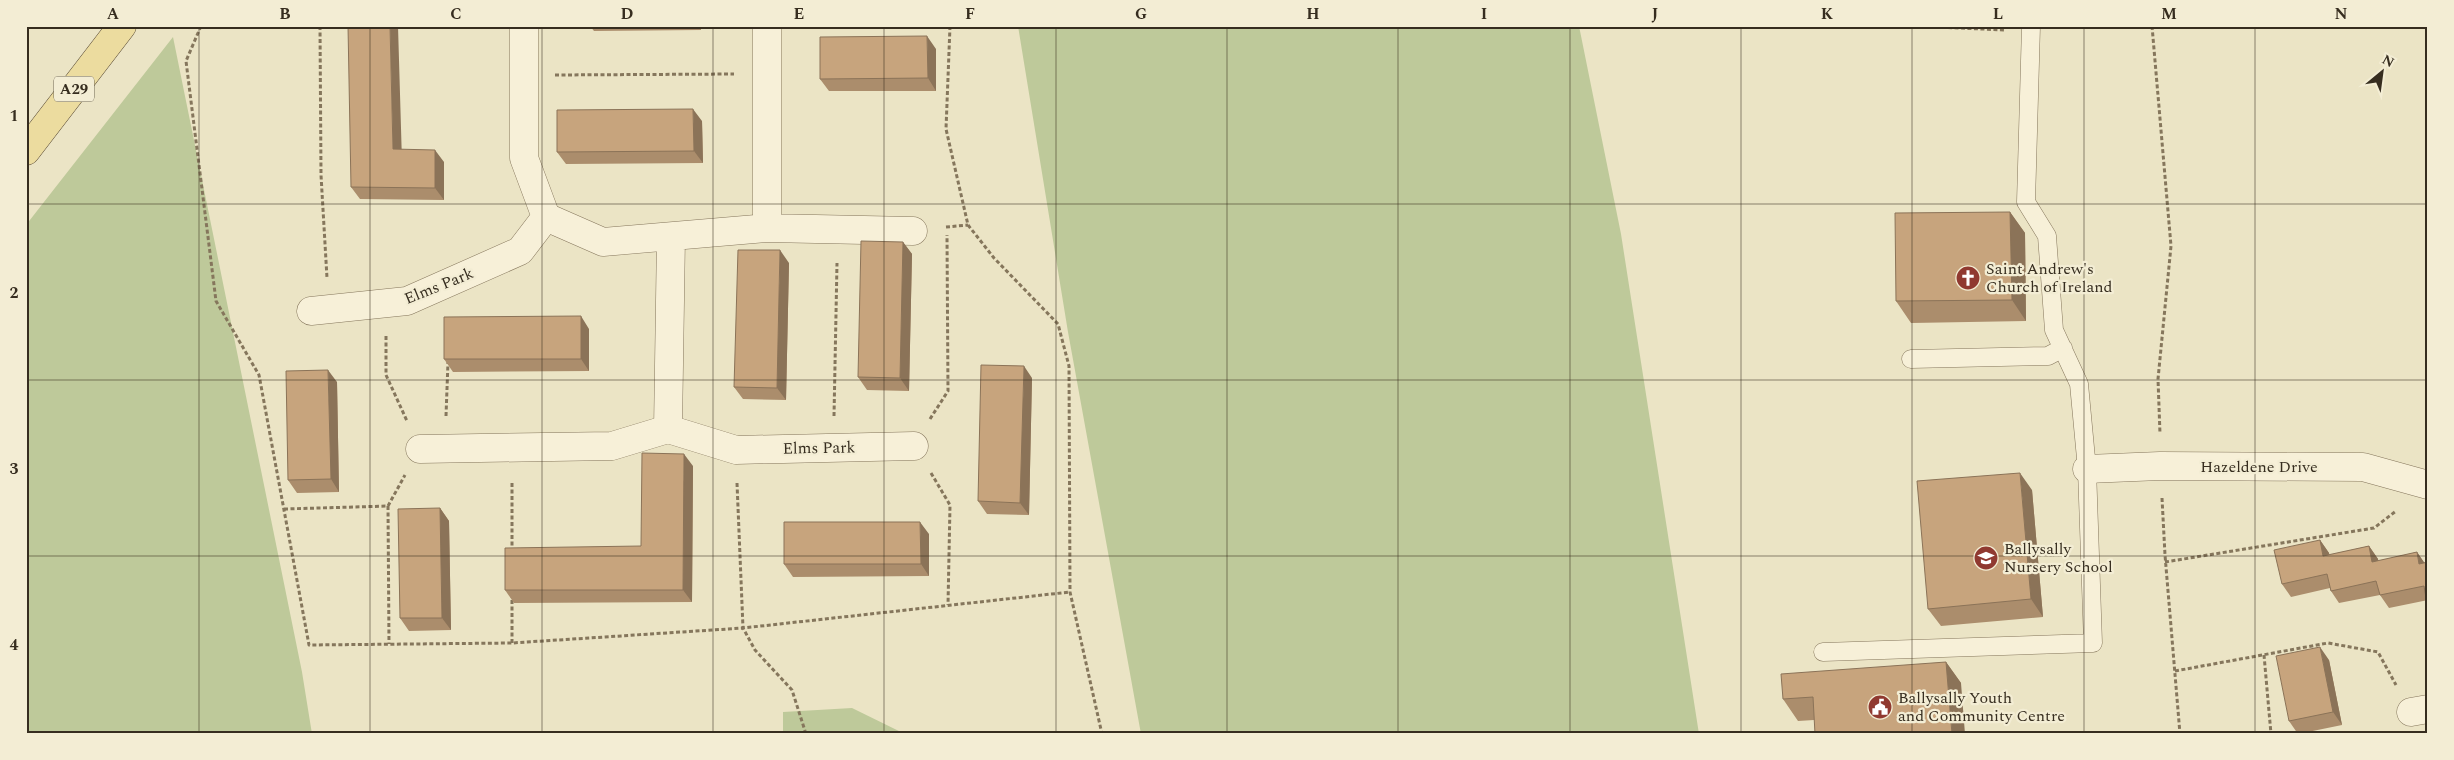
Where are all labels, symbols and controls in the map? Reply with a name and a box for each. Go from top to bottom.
text: A [107,2,120,26]
text: B [279,2,291,26]
text: C [450,2,462,26]
text: D [621,2,634,26]
text: E [794,2,804,26]
text: F [965,2,975,26]
text: G [1135,2,1147,26]
text: H [1306,2,1320,26]
text: I [1481,2,1487,26]
text: J [1652,2,1659,26]
text: K [1821,2,1834,26]
text: L [1993,2,2003,26]
text: M [2161,2,2177,26]
text: N [2334,2,2348,26]
north arrow [2356,48,2406,98]
text: N [2378,49,2398,73]
road number: A29 [54,76,94,102]
text: 1 [10,104,18,128]
place label: Saint Andrew's Church of Ireland [1986,257,2113,299]
street label: Elms Park [401,261,477,311]
church icon: Saint Andrew's Church of Ireland [1955,265,1981,291]
text: 2 [10,281,19,305]
street label: Elms Park [782,435,856,461]
street label: Hazeldene Drive [2200,455,2318,479]
text: 3 [10,457,19,481]
place label: Ballysally Nursery School [2004,537,2113,579]
school or university icon: Ballysally Nursery School [1973,545,1999,571]
text: 4 [10,633,19,657]
place label: Ballysally Youth and Community Centre [1898,686,2065,728]
public building icon: Ballysally Youth and Community Centre [1867,694,1893,720]

